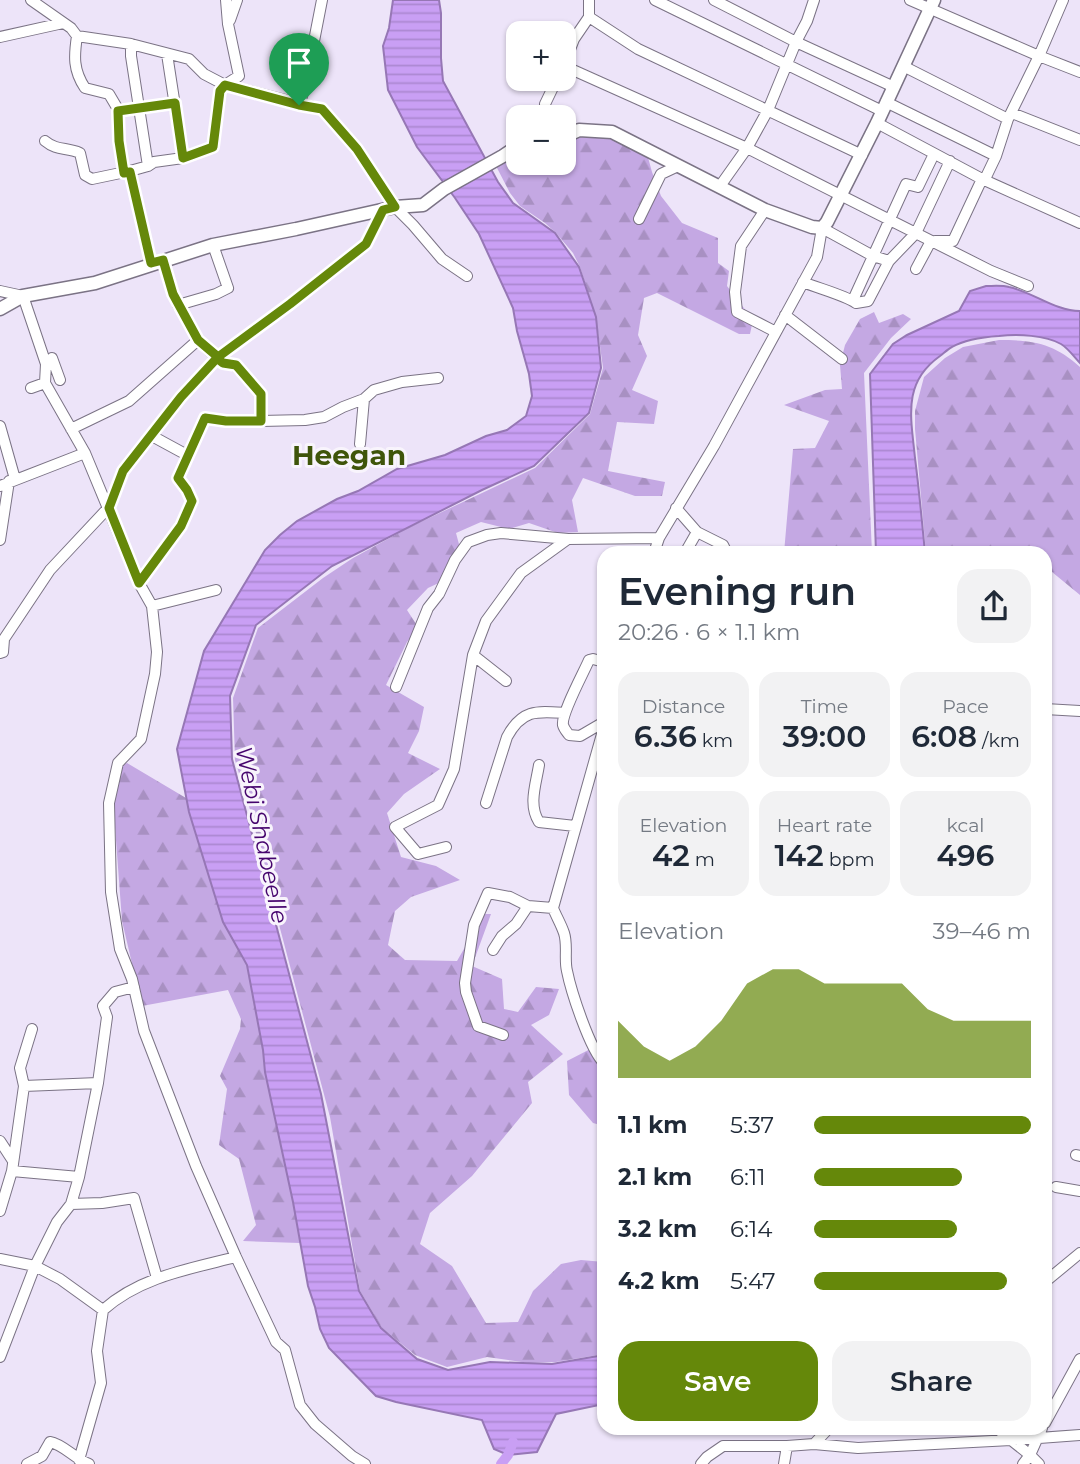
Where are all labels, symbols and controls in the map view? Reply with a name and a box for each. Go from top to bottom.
map controls [506,21,576,175]
button: + [506,21,576,91]
pin [269,33,329,105]
icon: arrive [280,44,318,82]
button: − [506,105,576,175]
district label: Heegan [292,438,406,472]
text: Evening run [618,568,856,615]
button: share [957,569,1031,643]
text: 20:26 · 6 × 1.1 km [618,618,800,646]
text: Distance [642,695,725,718]
text: Time [801,695,848,718]
text: Pace [942,695,989,718]
text: 6.36 [634,718,697,755]
text: 39:00 [783,718,866,755]
text: 6:08 [911,718,977,755]
text: km [697,729,733,752]
text: /km [977,729,1020,752]
water label: Webi Shabeelle [230,744,294,926]
text: Elevation [640,814,727,837]
text: Heart rate [777,814,872,837]
text: kcal [947,814,984,837]
text: 42 [652,837,690,874]
text: 142 [774,837,824,874]
text: 496 [937,837,994,874]
text: m [690,848,715,871]
text: bpm [824,848,875,871]
text: Elevation [618,917,724,945]
text: 39–46 m [933,917,1031,945]
text: 1.1 km [618,1111,687,1139]
text: 5:37 [730,1111,774,1139]
text: 2.1 km [618,1163,692,1191]
text: 6:11 [730,1163,766,1191]
text: 3.2 km [618,1215,697,1243]
text: 6:14 [730,1215,772,1243]
text: 4.2 km [618,1267,700,1295]
text: 5:47 [730,1267,776,1295]
button: Save [618,1341,818,1421]
button: Share [832,1341,1031,1421]

